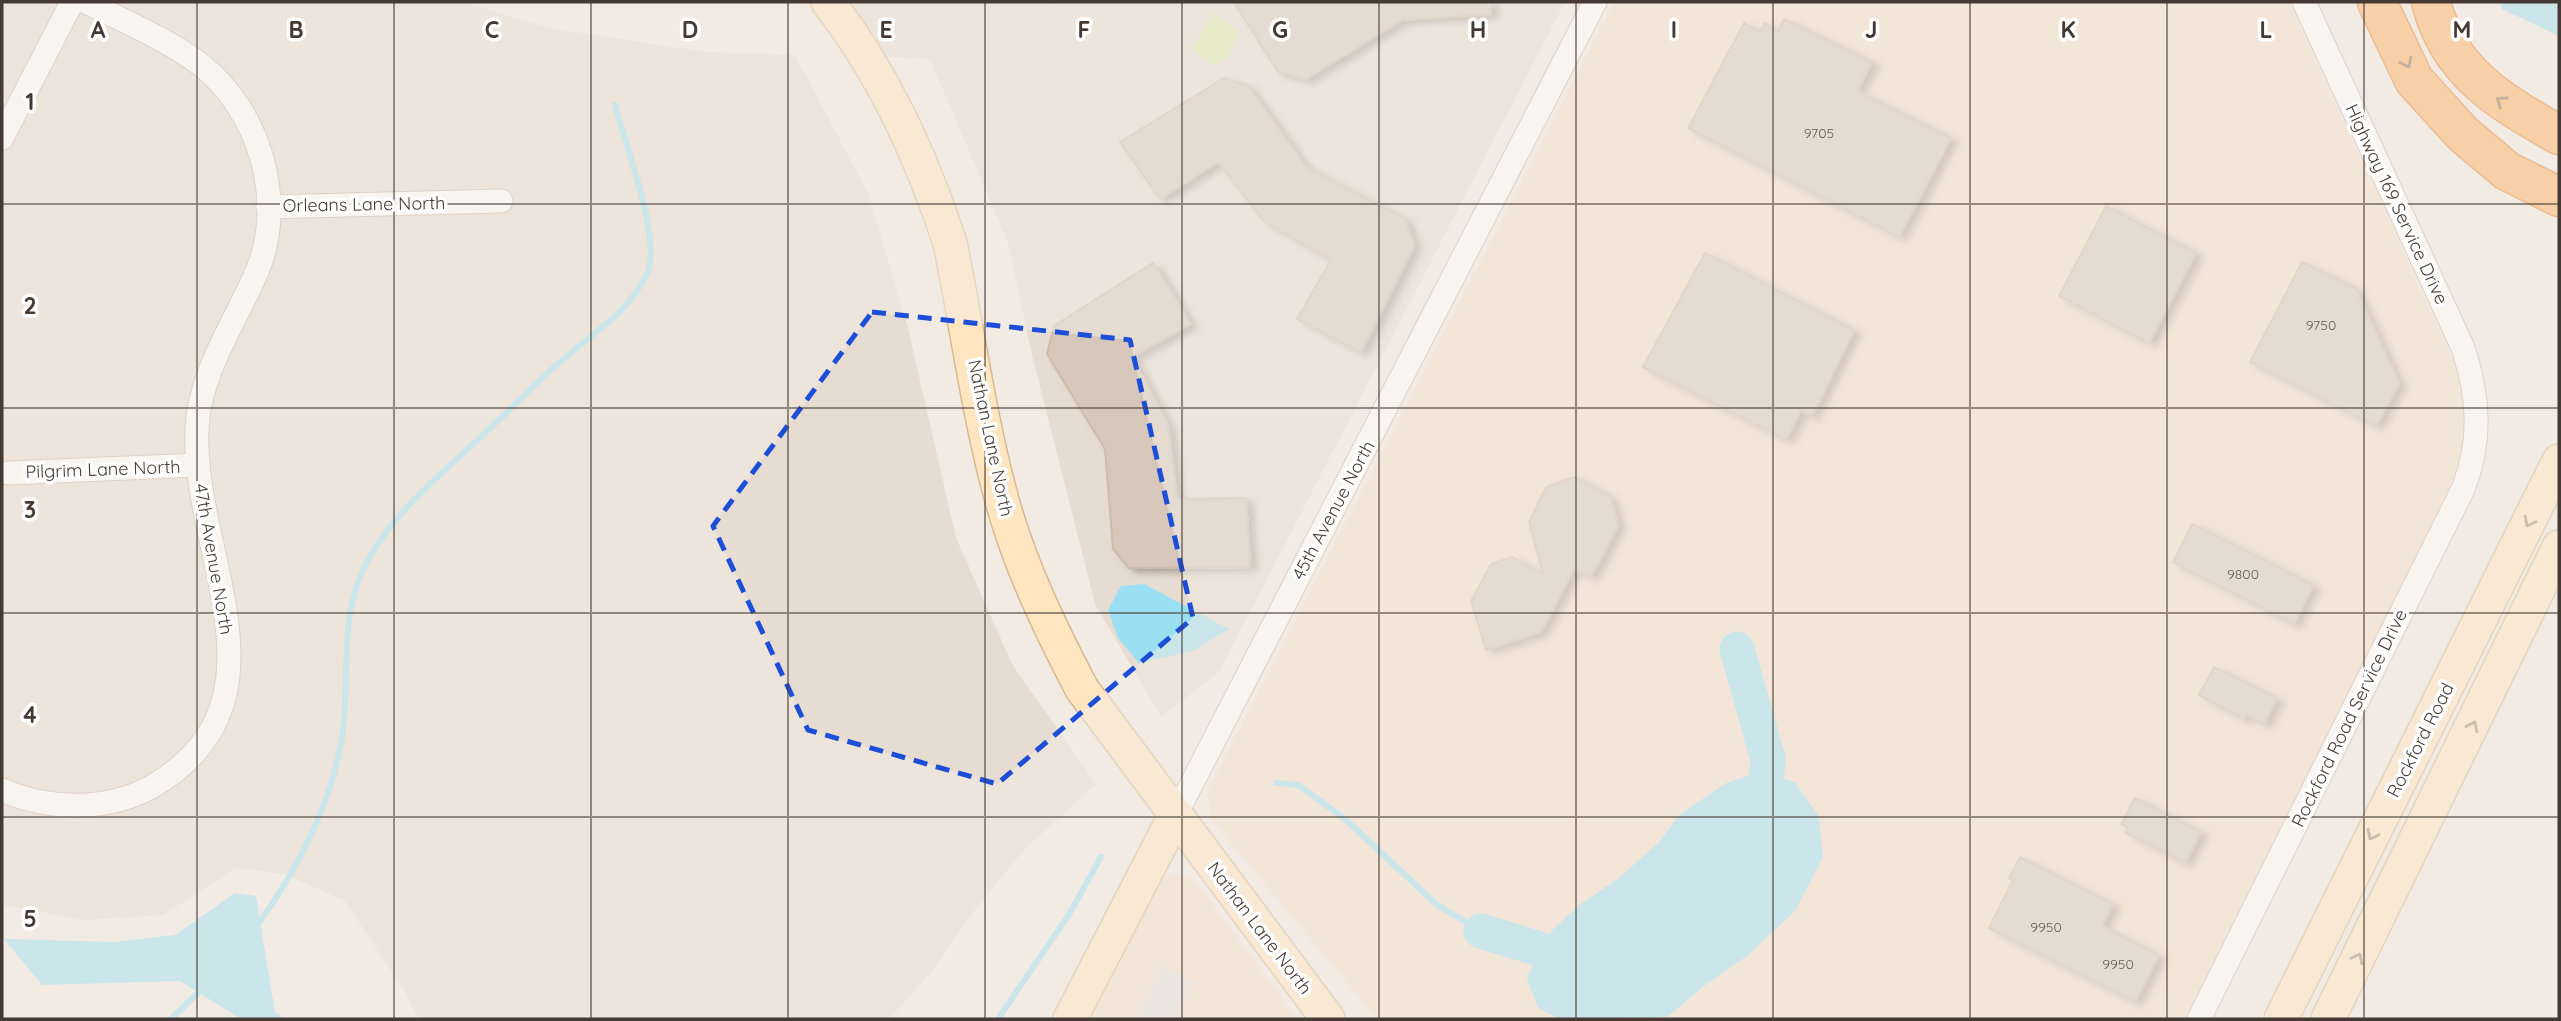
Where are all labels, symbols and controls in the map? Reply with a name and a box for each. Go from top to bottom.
text: A [91,15,106,44]
text: B [288,15,304,44]
text: C [485,15,499,44]
text: D [682,15,698,44]
text: E [879,15,893,44]
text: F [1078,15,1090,44]
text: G [1272,15,1288,44]
text: H [1470,15,1486,44]
text: I [1671,15,1677,44]
text: J [1865,15,1877,44]
text: K [2060,15,2076,44]
text: L [2260,15,2272,44]
text: M [2453,15,2471,44]
one-way arrow [2398,56,2412,68]
text: 1 [26,87,34,116]
one-way arrow [2496,96,2509,109]
street label: Highway 169 Service Drive [2340,100,2454,308]
house number: 9705 [1804,124,1834,142]
street label: Orleans Lane North [282,191,446,217]
text: 2 [23,291,37,320]
house number: 9750 [2306,316,2336,334]
street label: Nathan Lane North [963,357,1019,519]
street label: 45th Avenue North [1287,436,1379,584]
street label: Pilgrim Lane North [25,455,181,483]
street label: 47th Avenue North [189,482,239,636]
text: 3 [24,495,36,524]
one-way arrow [2523,515,2537,527]
house number: 9800 [2227,565,2259,583]
street label: Rockford Road Service Drive [2286,605,2412,831]
street label: Rockford Road [2381,679,2459,801]
text: 4 [23,700,37,729]
one-way arrow [2465,721,2479,733]
one-way arrow [2366,828,2380,840]
street label: Nathan Lane North [1203,857,1317,999]
text: 5 [23,904,37,933]
house number: 9950 [2030,918,2062,936]
one-way arrow [2350,953,2364,965]
house number: 9950 [2102,955,2134,973]

